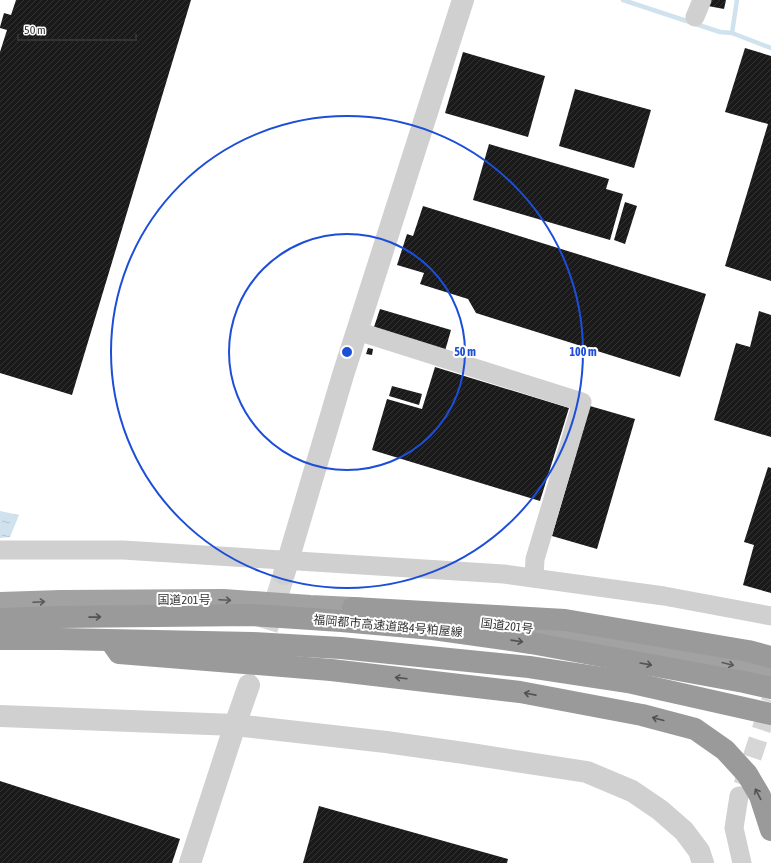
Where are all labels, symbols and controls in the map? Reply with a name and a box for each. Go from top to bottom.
scale bar [18,16,136,42]
text: 50 m [24,23,46,37]
centre of rings [340,345,354,359]
text: 50 m [454,345,476,359]
text: 100 m [569,345,597,359]
street label: 国道201号 [158,593,210,607]
one-way arrow [218,597,231,604]
one-way arrow [32,598,45,605]
one-way arrow [88,613,101,621]
street label: 福岡都市高速道路4号粕屋線 [313,613,463,639]
street label: 国道201号 [480,616,534,636]
one-way arrow [511,637,524,645]
one-way arrow [639,660,652,668]
one-way arrow [721,660,734,668]
one-way arrow [395,674,408,682]
one-way arrow [524,689,537,697]
one-way arrow [651,715,664,722]
one-way arrow [754,788,761,800]

